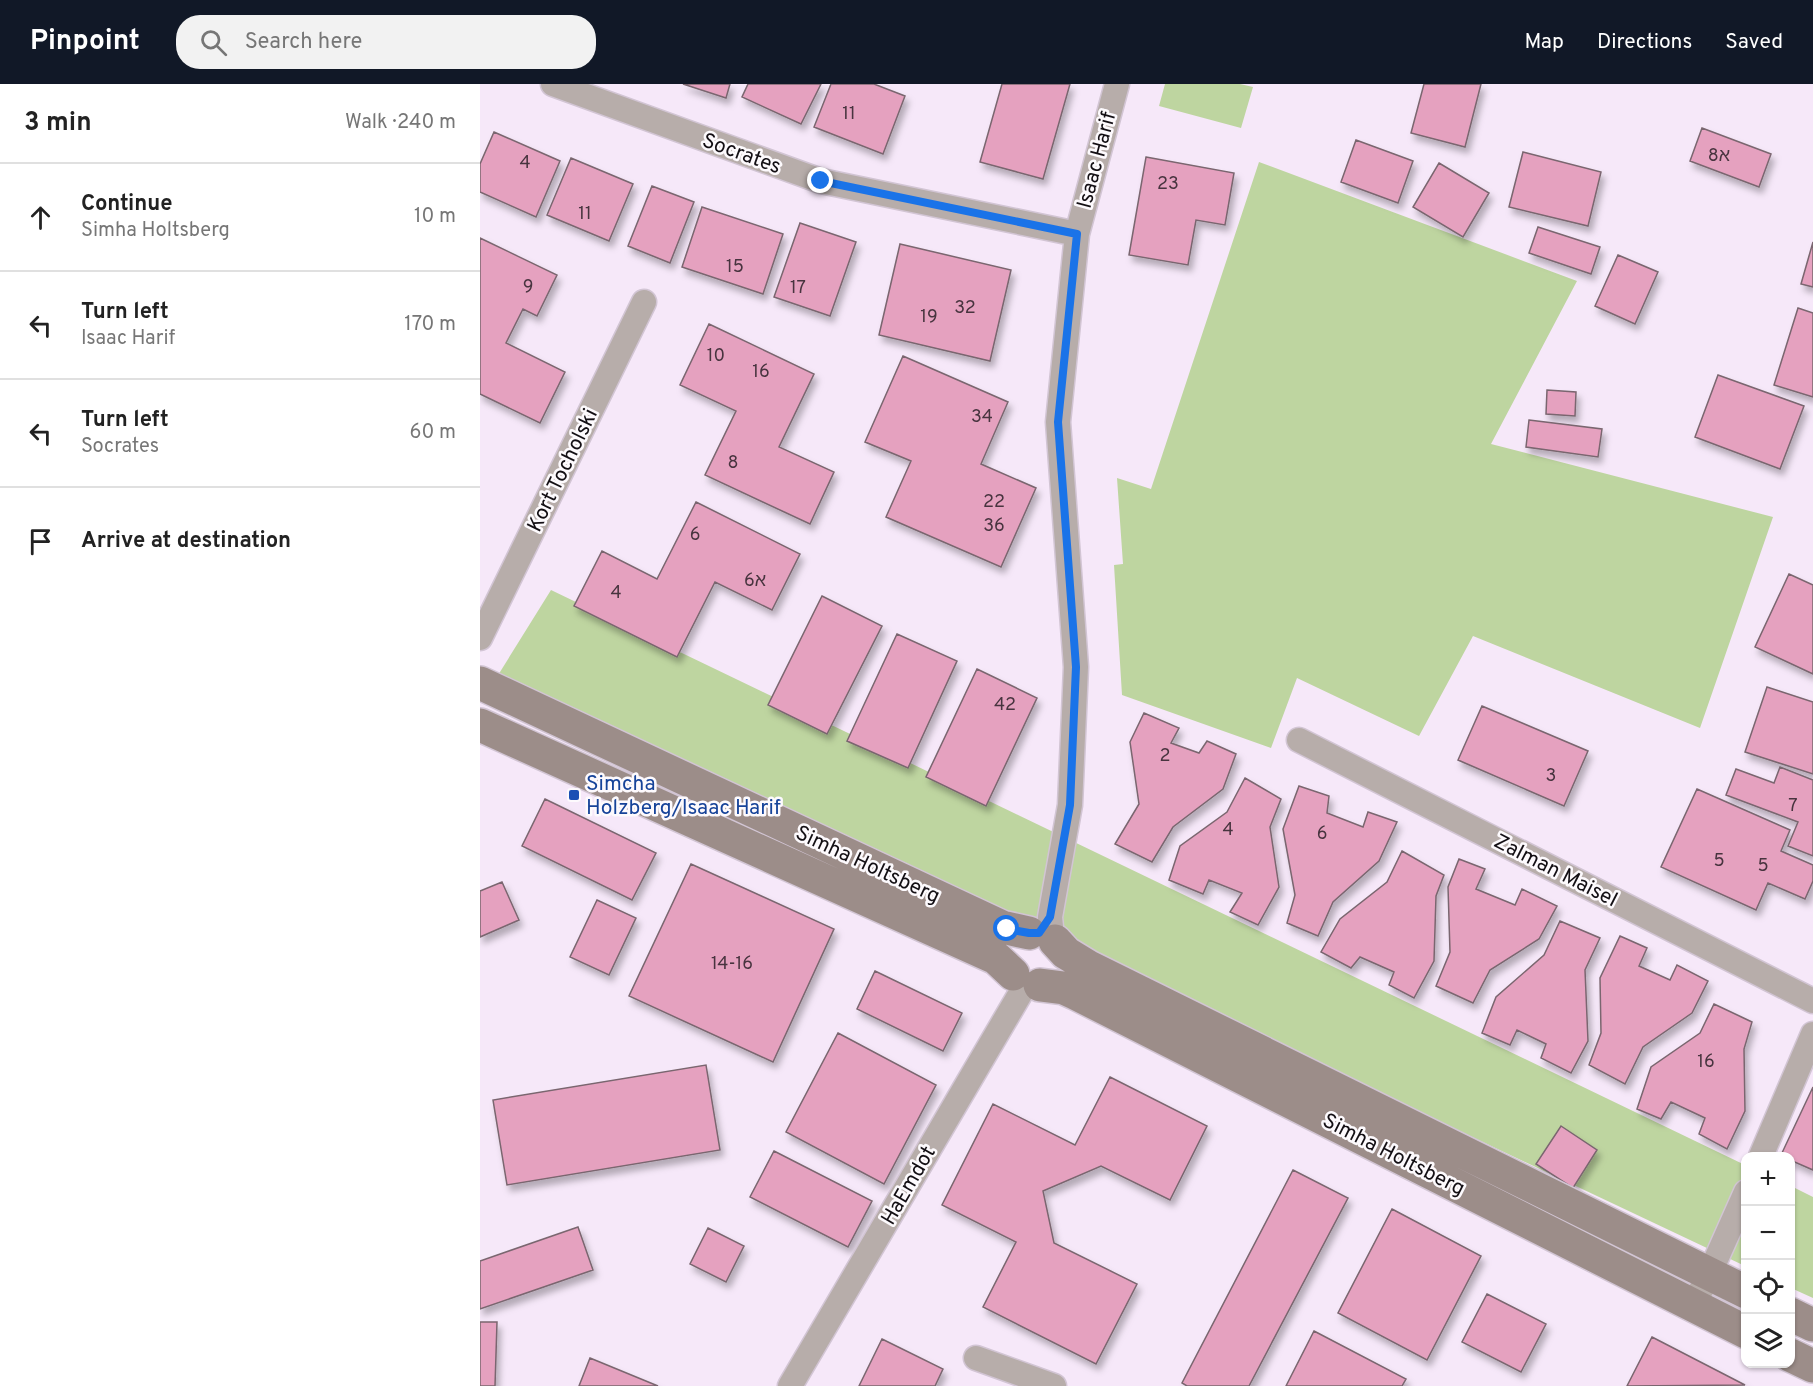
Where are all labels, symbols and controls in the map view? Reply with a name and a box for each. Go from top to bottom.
search box [176,15,596,69]
text: Pinpoint [30,24,140,60]
icon: search [197,26,230,59]
text: Search here [245,29,362,56]
text: Map [1524,29,1564,56]
text: Directions [1597,29,1692,56]
text: Saved [1725,29,1783,56]
house number: 11 [842,103,856,126]
text: 3 min [24,107,92,140]
street label: Isaac Harif [1072,109,1123,212]
text: Walk · 240 m [345,110,456,136]
street label: Socrates [698,128,785,181]
house number: 8א [1708,145,1730,168]
house number: 4 [519,152,531,175]
route end [807,167,833,193]
house number: 23 [1157,173,1179,196]
text: Continue [81,191,172,218]
icon: ahead [24,201,57,234]
house number: 11 [578,203,592,226]
text: 10 m [414,204,456,230]
text: Simha Holtsberg [81,218,230,244]
house number: 15 [726,256,744,279]
house number: 9 [523,276,533,299]
house number: 17 [790,277,806,300]
house number: 32 [954,297,976,320]
text: Turn left [81,299,169,326]
house number: 19 [920,306,938,329]
icon: left [24,309,57,342]
text: 170 m [404,312,456,338]
text: Isaac Harif [81,326,175,352]
house number: 10 [707,345,725,368]
house number: 16 [752,361,770,384]
street label: Kort Tocholski [522,404,605,537]
house number: 34 [971,406,993,429]
text: Turn left [81,407,169,434]
icon: left [24,417,57,450]
text: 60 m [410,420,456,446]
text: Socrates [81,434,159,460]
house number: 8 [728,452,739,475]
house number: 22 [983,491,1005,514]
house number: 36 [983,515,1005,538]
house number: 6 [690,524,700,547]
icon: arrive [24,525,57,558]
text: Arrive at destination [81,528,291,555]
house number: 6א [744,570,766,593]
house number: 4 [610,582,622,605]
house number: 42 [994,694,1016,717]
house number: 2 [1159,745,1171,768]
house number: 3 [1546,765,1556,788]
place label: Simcha Holzberg/Isaac Harif [586,771,781,822]
marker: Simcha Holzberg/Isaac Harif [567,788,581,802]
house number: 7 [1788,795,1798,818]
house number: 4 [1222,819,1234,842]
street label: Simha Holtsberg [791,820,944,911]
house number: 6 [1317,823,1327,846]
street label: Zalman Maisel [1489,829,1622,914]
house number: 5 [1713,850,1725,873]
house number: 5 [1757,855,1769,878]
route start [993,915,1019,941]
house number: 14-16 [711,953,753,976]
house number: 16 [1697,1051,1715,1074]
street label: Simha Holtsberg [1318,1108,1469,1203]
street label: HaEmdot [876,1141,943,1230]
map controls [1741,1152,1795,1368]
button: + [1741,1152,1795,1206]
button: − [1741,1206,1795,1260]
button: locate [1741,1260,1795,1314]
button: layers [1741,1314,1795,1368]

